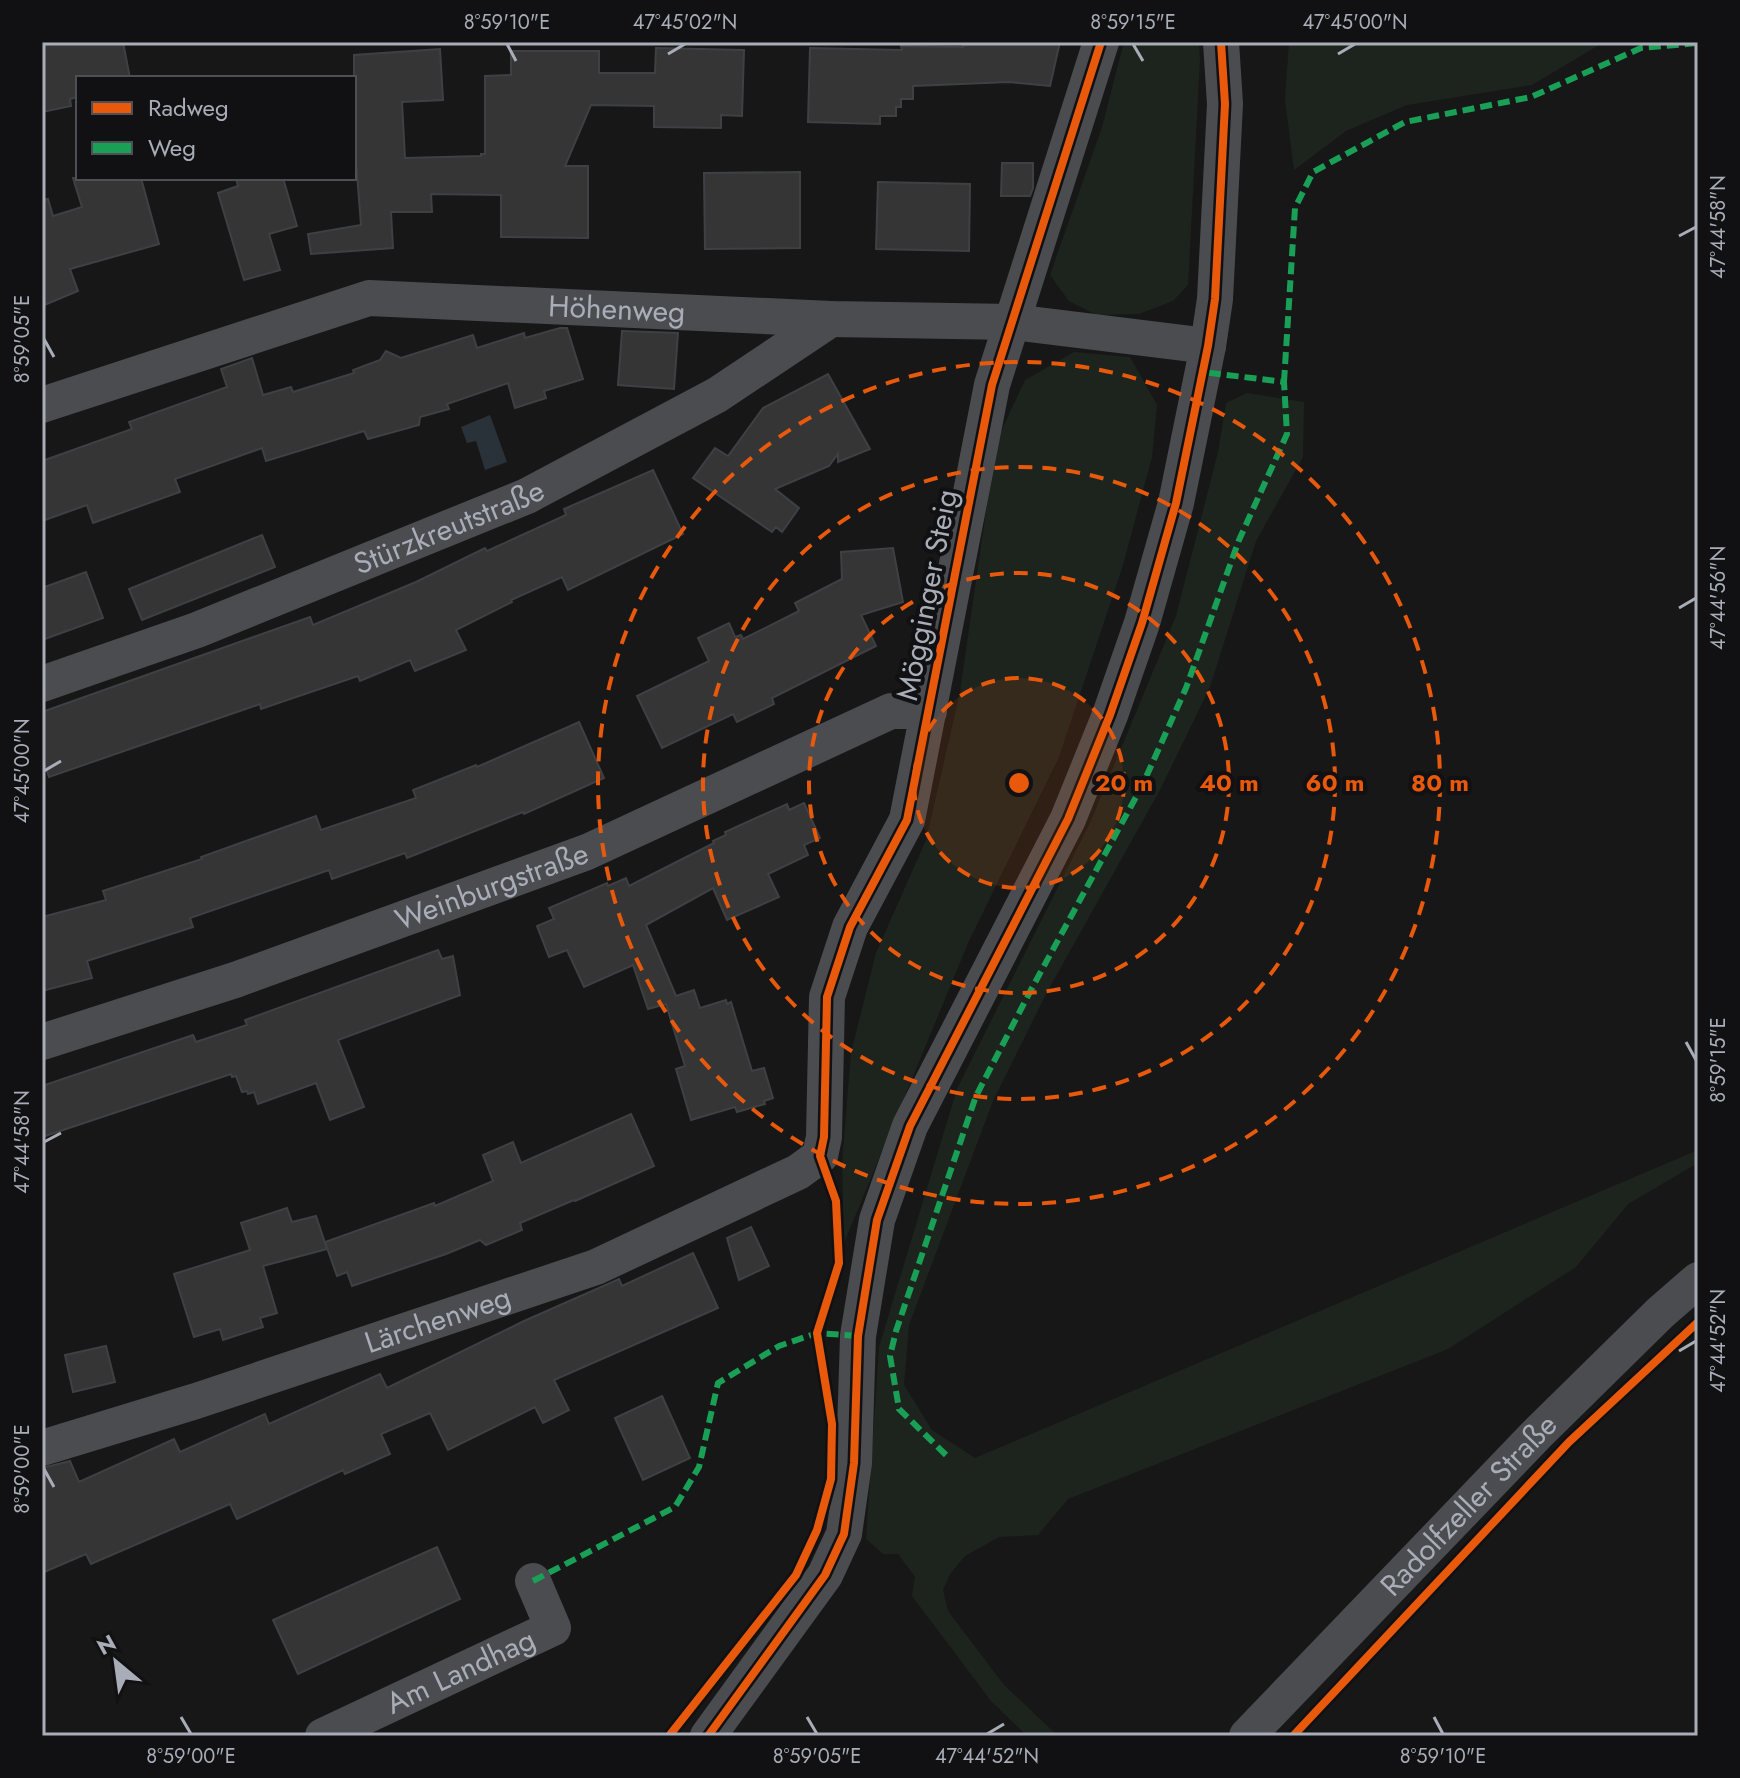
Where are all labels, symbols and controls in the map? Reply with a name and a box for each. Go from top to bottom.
text: 8°59'10"E [464,8,550,37]
text: 47°45'02"N [633,8,737,37]
text: 8°59'15"E [1090,8,1176,37]
text: 47°45'00"N [1302,8,1408,37]
legend [76,76,356,180]
text: Radweg [148,90,229,125]
text: Weg [148,130,196,165]
text: 47°44'58"N [1704,175,1733,279]
street label: Höhenweg [547,284,686,333]
text: 8°59'05"E [8,295,37,383]
street label: Stürzkreutstraße [347,469,552,585]
street label: Mögginger Steig [885,486,968,704]
text: 47°44'56"N [1704,546,1733,650]
text: 47°45'00"N [8,718,37,824]
text: 20 m [1095,765,1153,800]
text: 40 m [1199,765,1259,800]
text: 60 m [1306,765,1364,800]
text: 80 m [1411,765,1469,800]
centre of rings [1005,769,1033,797]
street label: Weinburgstraße [389,831,594,941]
text: 8°59'15"E [1704,1017,1733,1103]
text: 47°44'58"N [8,1090,37,1194]
street label: Lärchenweg [359,1275,516,1364]
text: 47°44'52"N [1704,1289,1733,1393]
street label: Radolfzeller Straße [1370,1404,1566,1606]
text: 8°59'00"E [8,1424,37,1514]
street label: Am Landhag [379,1617,542,1724]
north arrow [76,1622,156,1702]
text: N [91,1626,122,1663]
text: 8°59'00"E [146,1742,236,1771]
text: 8°59'05"E [773,1742,861,1771]
text: 47°44'52"N [935,1742,1039,1771]
text: 8°59'10"E [1400,1742,1486,1771]

